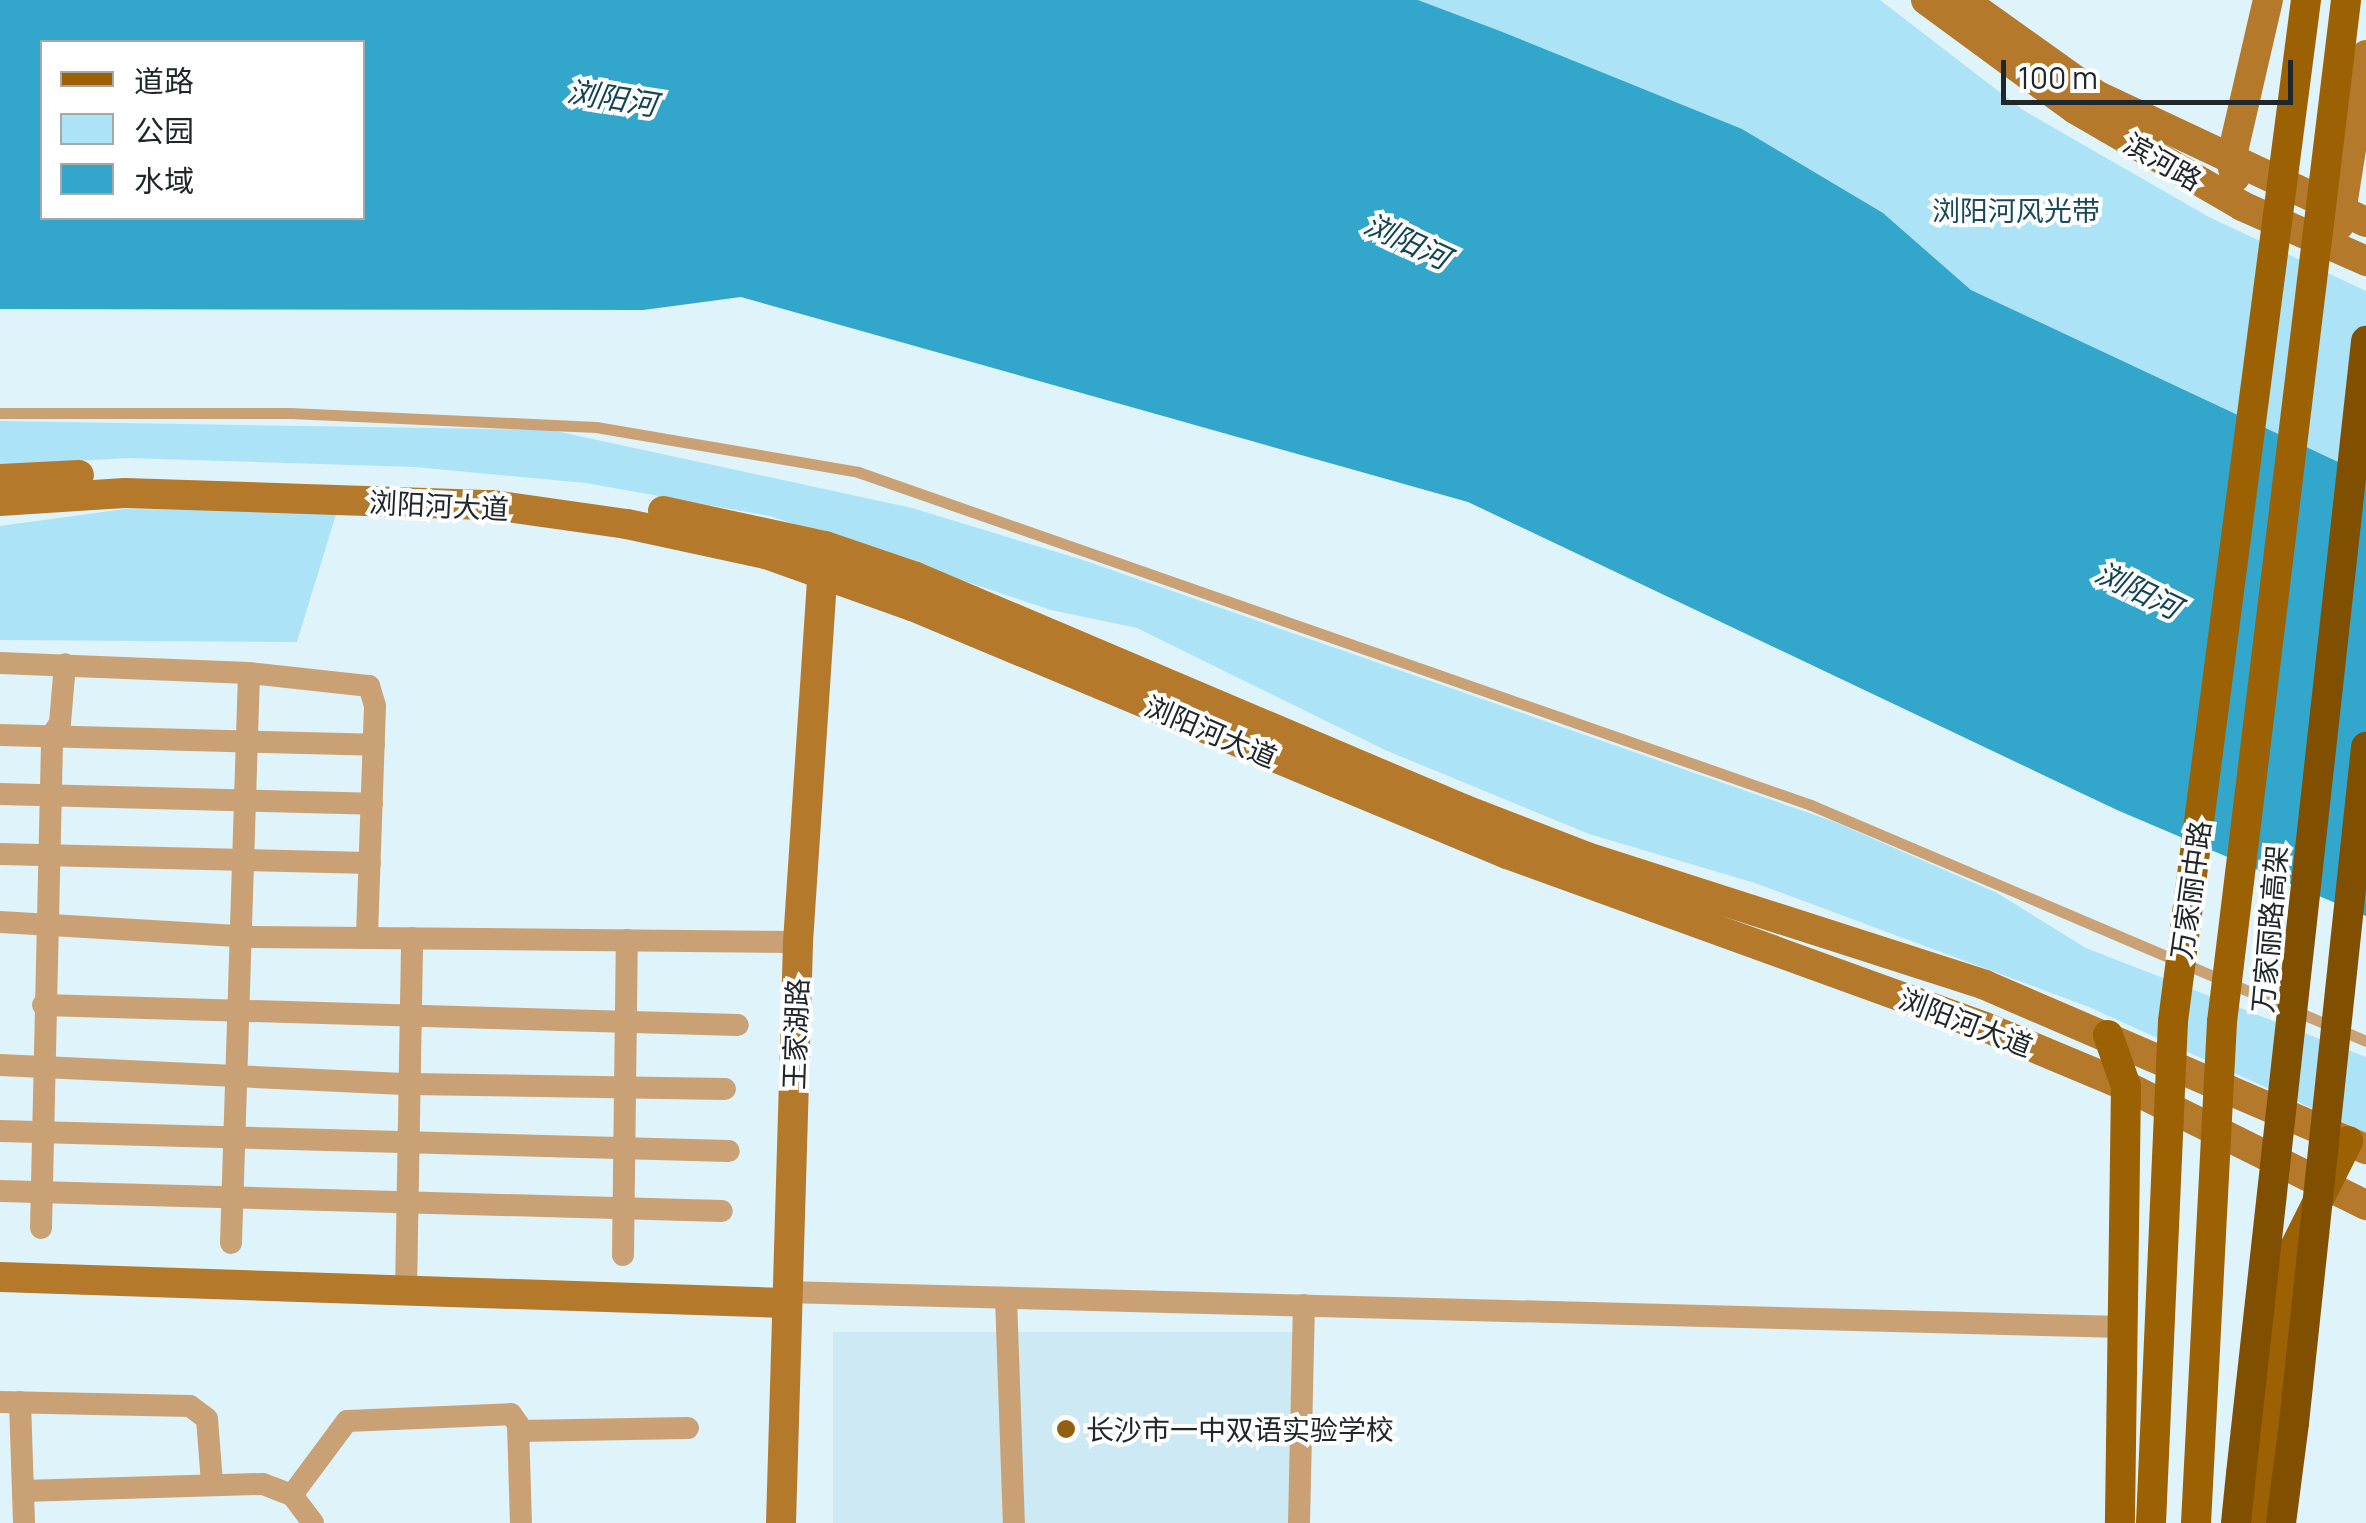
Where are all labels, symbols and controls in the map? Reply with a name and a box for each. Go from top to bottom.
legend [40,40,365,220]
scale bar [2006,40,2298,102]
text: 100 m [2018,57,2098,98]
text: 道路 [134,60,194,101]
water label: 浏阳河 [565,73,659,123]
text: 公园 [134,110,194,151]
street label: 滨河路 [2118,125,2208,197]
text: 水域 [134,160,194,201]
park label: 浏阳河风光带 [1932,193,2100,227]
water label: 浏阳河 [1359,206,1455,276]
street label: 浏阳河大道 [368,485,510,525]
water label: 浏阳河 [2090,554,2186,626]
street label: 浏阳河大道 [1140,688,1282,774]
street label: 万家丽中路 [2164,818,2216,962]
street label: 万家丽路高架 [2245,844,2293,1014]
street label: 王家湖路 [776,977,814,1091]
street label: 浏阳河大道 [1895,981,2037,1063]
place label: 长沙市一中双语实验学校 [1086,1412,1394,1446]
marker: 长沙市一中双语实验学校 [1055,1418,1077,1440]

